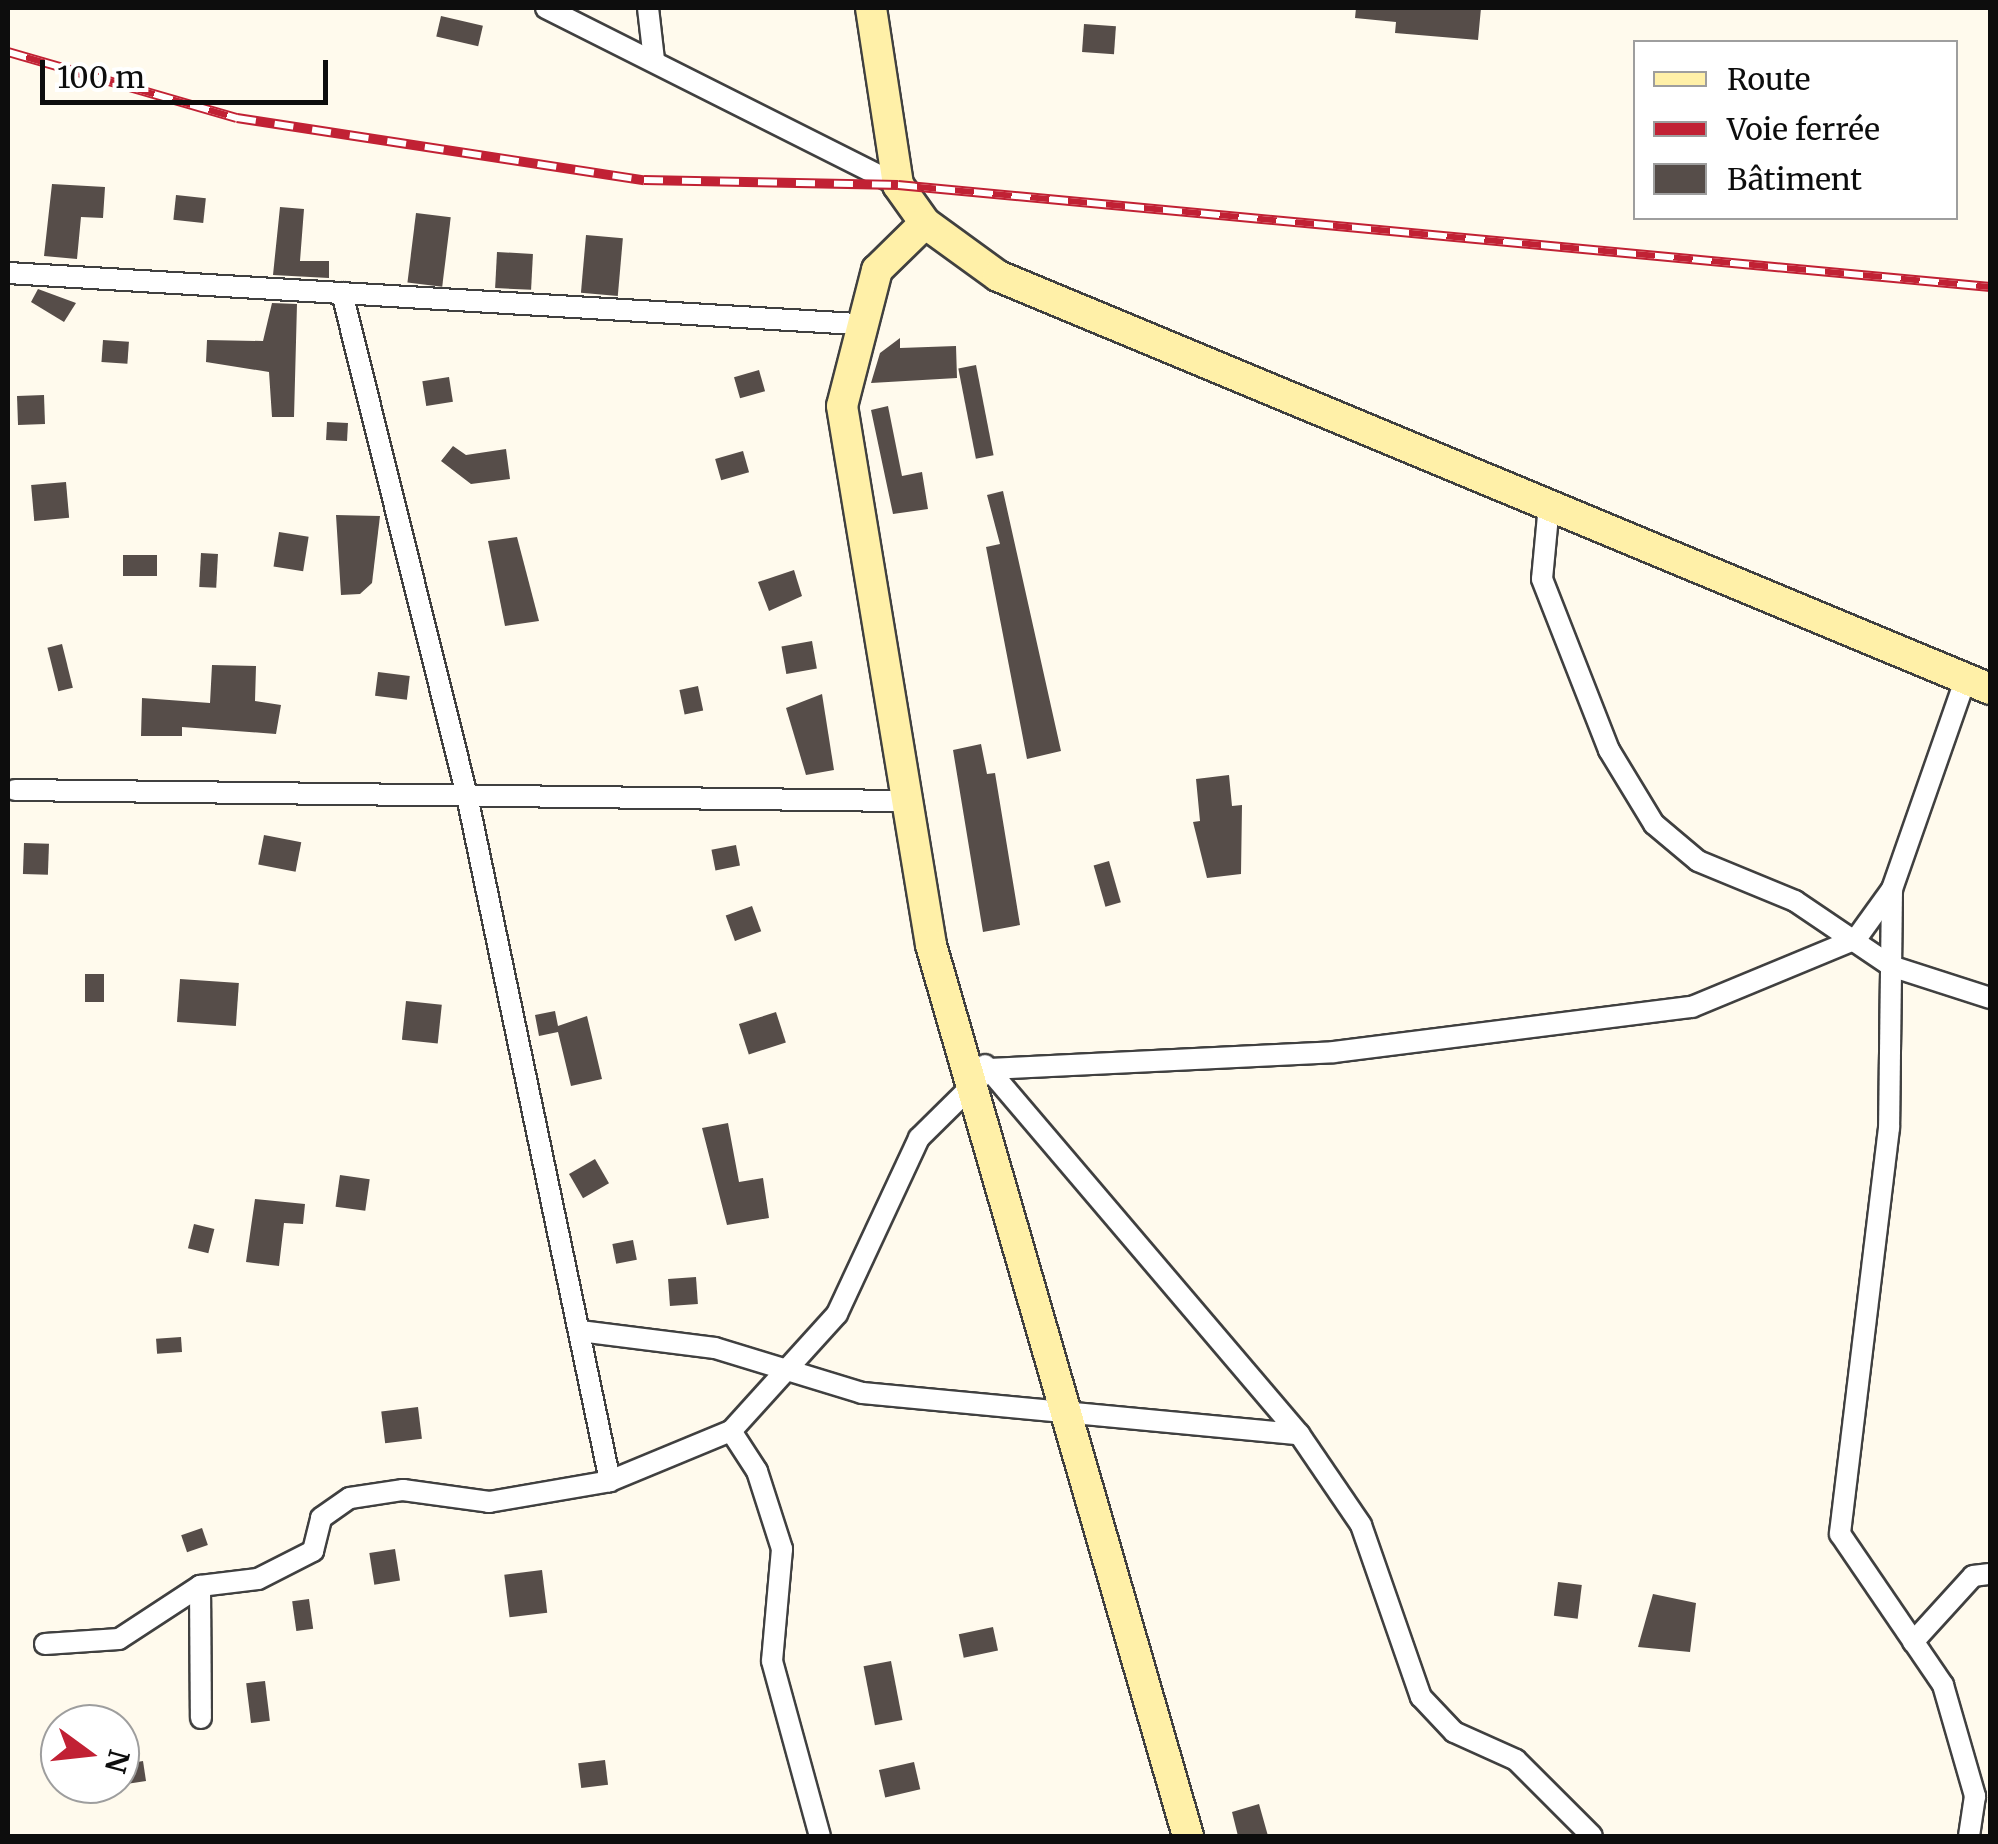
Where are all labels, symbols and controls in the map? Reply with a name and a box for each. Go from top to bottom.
scale bar [45,40,332,102]
legend [1633,40,1958,220]
text: 100 m [57,58,145,96]
text: Route [1727,60,1810,98]
text: Voie ferrée [1727,110,1880,148]
text: Bâtiment [1727,160,1862,198]
north arrow [40,1704,140,1804]
text: N [97,1746,137,1777]

